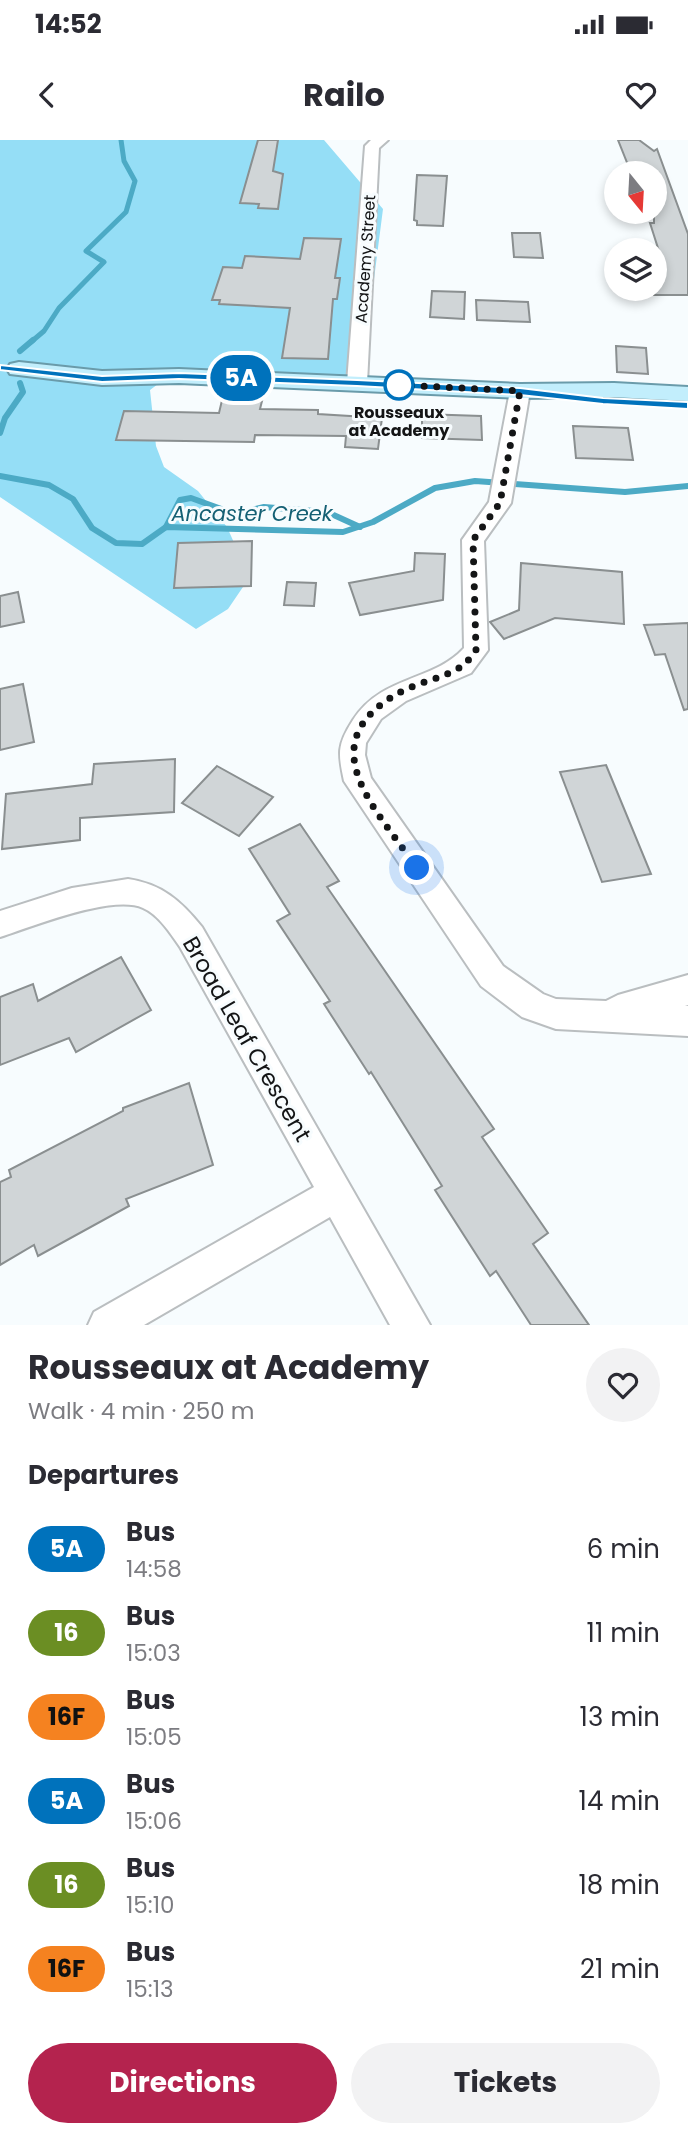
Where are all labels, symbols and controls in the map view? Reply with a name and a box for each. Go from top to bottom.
text: 14:52 [35,6,102,42]
text: Railo [303,72,385,117]
icon: back [28,76,66,114]
icon: heart [622,76,660,114]
north arrow [604,161,667,224]
map controls [604,161,667,301]
street label: Academy Street [350,194,381,324]
button: layers [604,238,667,301]
line badge: 5A [210,355,272,401]
text: 5A [224,361,258,394]
marker: Rousseaux at Academy [384,370,414,400]
place label: Rousseaux at Academy [349,401,450,442]
water label: Ancaster Creek [170,499,334,528]
your location [399,850,434,885]
street label: Broad Leaf Crescent [175,931,319,1147]
text: Rousseaux at Academy [28,1344,429,1391]
button: heart [586,1348,660,1422]
text: Walk · 4 min · 250 m [28,1395,254,1427]
text: Departures [28,1457,179,1493]
text: Bus [126,1514,175,1550]
text: 6 min [587,1531,660,1567]
text: 5A [50,1532,83,1565]
text: 14:58 [126,1553,182,1585]
text: Bus [126,1598,175,1634]
text: 11 min [587,1615,660,1651]
text: 16 [54,1616,79,1649]
text: 15:03 [126,1637,181,1669]
text: Bus [126,1682,175,1718]
text: 13 min [580,1699,660,1735]
text: 16F [48,1700,85,1733]
text: 15:05 [126,1721,182,1753]
text: Bus [126,1766,175,1802]
text: 14 min [579,1783,660,1819]
text: 5A [50,1784,83,1817]
text: 15:06 [126,1805,182,1837]
text: Bus [126,1850,175,1886]
text: 18 min [579,1867,660,1903]
text: 16 [54,1868,79,1901]
text: 15:10 [126,1889,175,1921]
text: Bus [126,1934,175,1970]
text: 21 min [580,1951,660,1987]
text: 16F [48,1952,85,1985]
text: 15:13 [126,1973,174,2005]
button: Directions [28,2043,337,2123]
button: Tickets [351,2043,660,2123]

